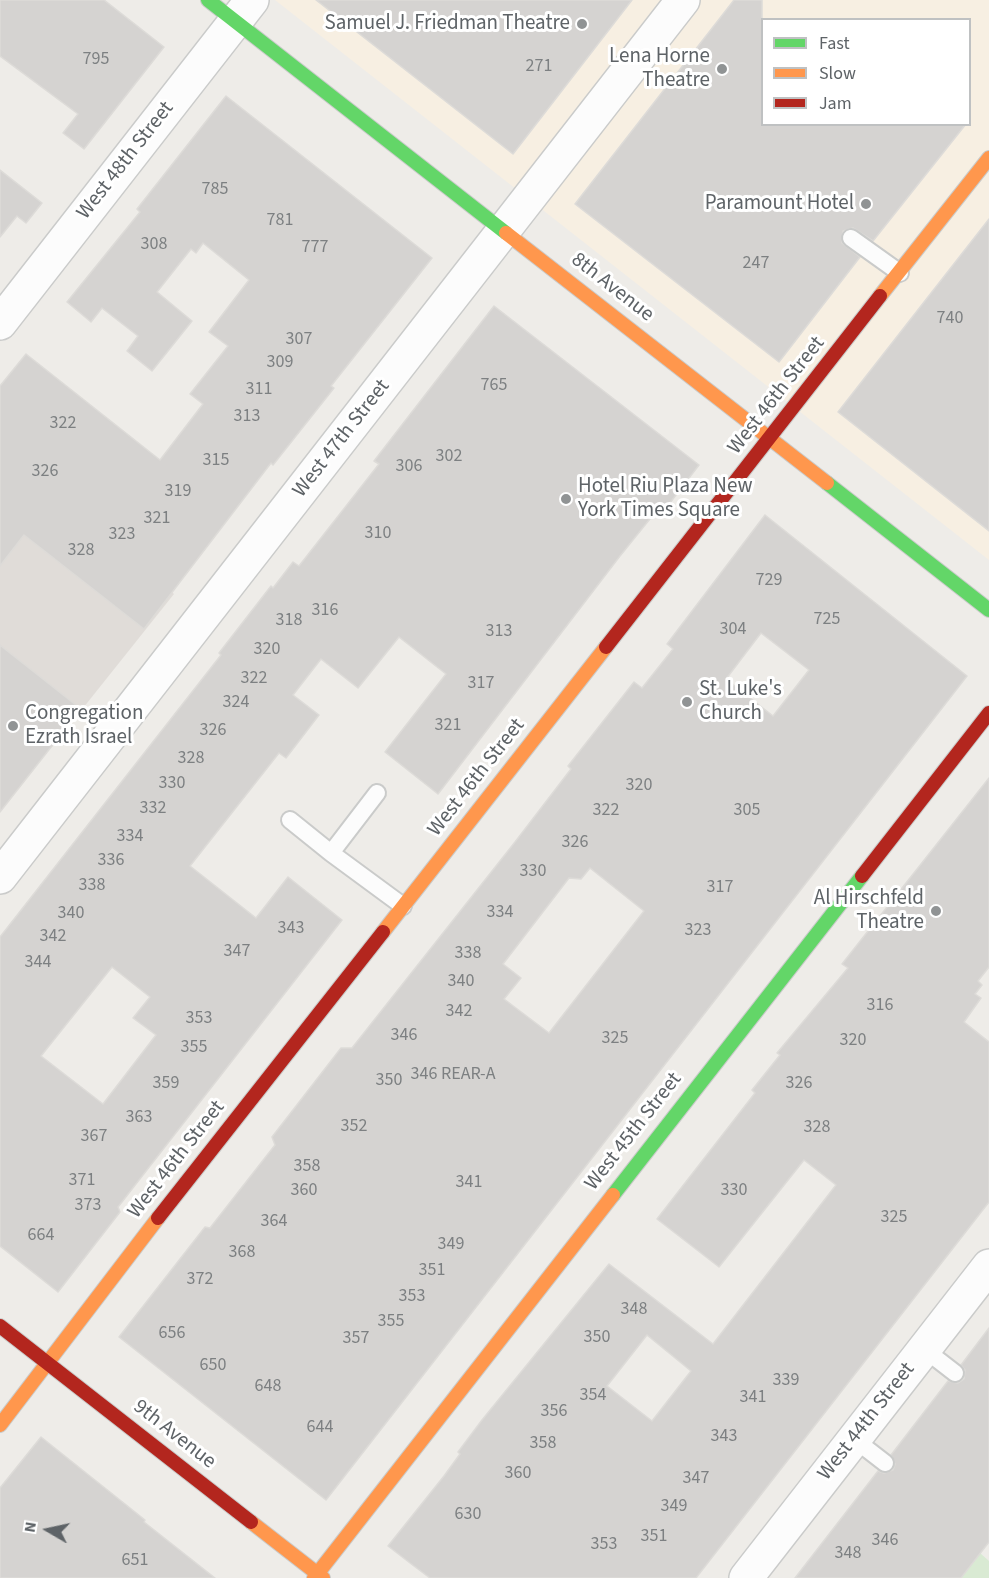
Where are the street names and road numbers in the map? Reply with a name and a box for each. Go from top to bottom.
street label: West 48th Street [72,97,180,225]
street label: 8th Avenue [566,248,658,328]
street label: West 46th Street [723,332,831,460]
street label: West 47th Street [288,375,396,503]
street label: West 46th Street [423,714,531,842]
street label: West 45th Street [580,1068,688,1196]
street label: West 46th Street [123,1096,231,1224]
street label: West 44th Street [813,1358,921,1486]
street label: 9th Avenue [128,1395,220,1475]

